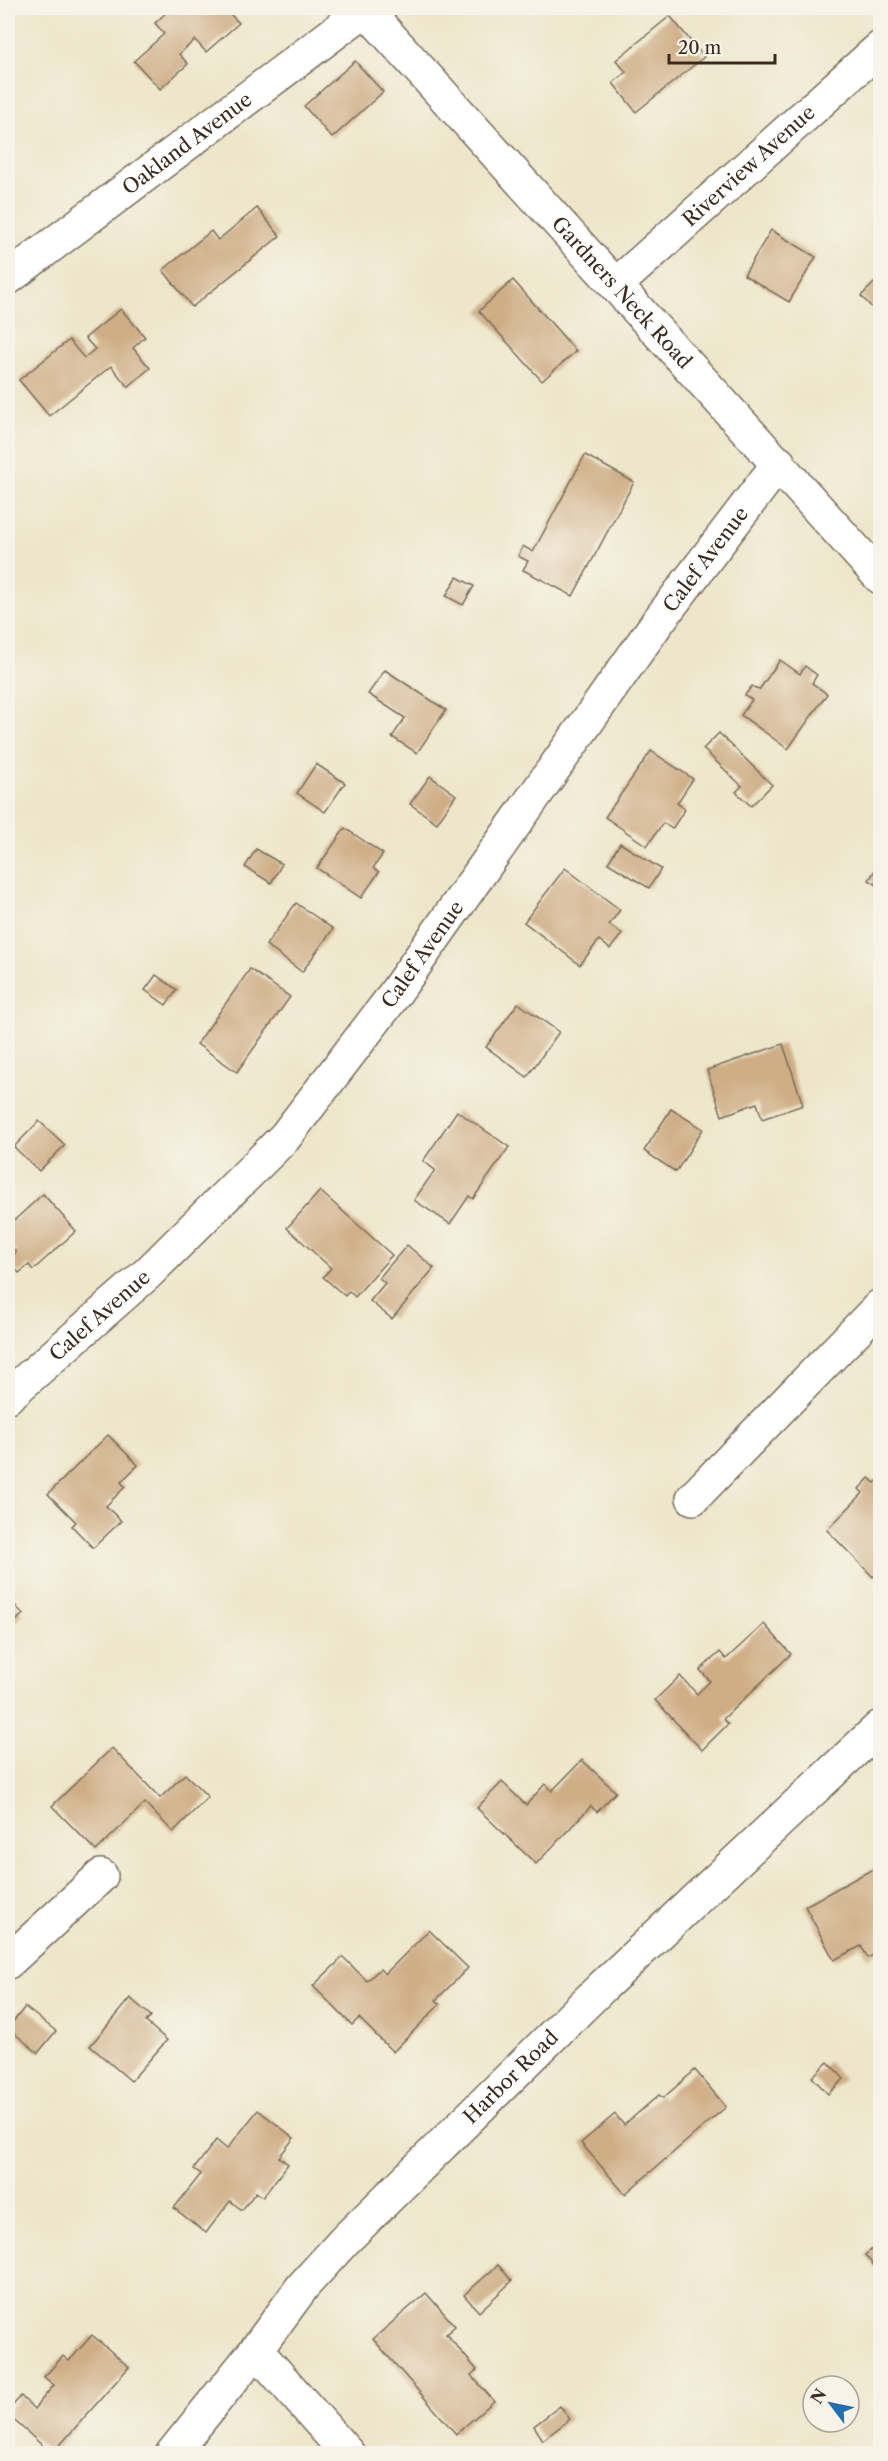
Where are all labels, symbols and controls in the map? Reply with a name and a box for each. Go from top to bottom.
scale bar [669,27,776,65]
text: 20 m [678,37,722,59]
street label: Oakland Avenue [118,87,257,200]
street label: Riverview Avenue [678,100,820,231]
street label: Gardners Neck Road [547,211,697,373]
street label: Calef Avenue [658,502,753,617]
street label: Calef Avenue [376,896,469,1013]
street label: Calef Avenue [44,1265,155,1366]
street label: Harbor Road [458,2025,563,2129]
north arrow [801,2374,861,2434]
text: N [806,2385,830,2407]

